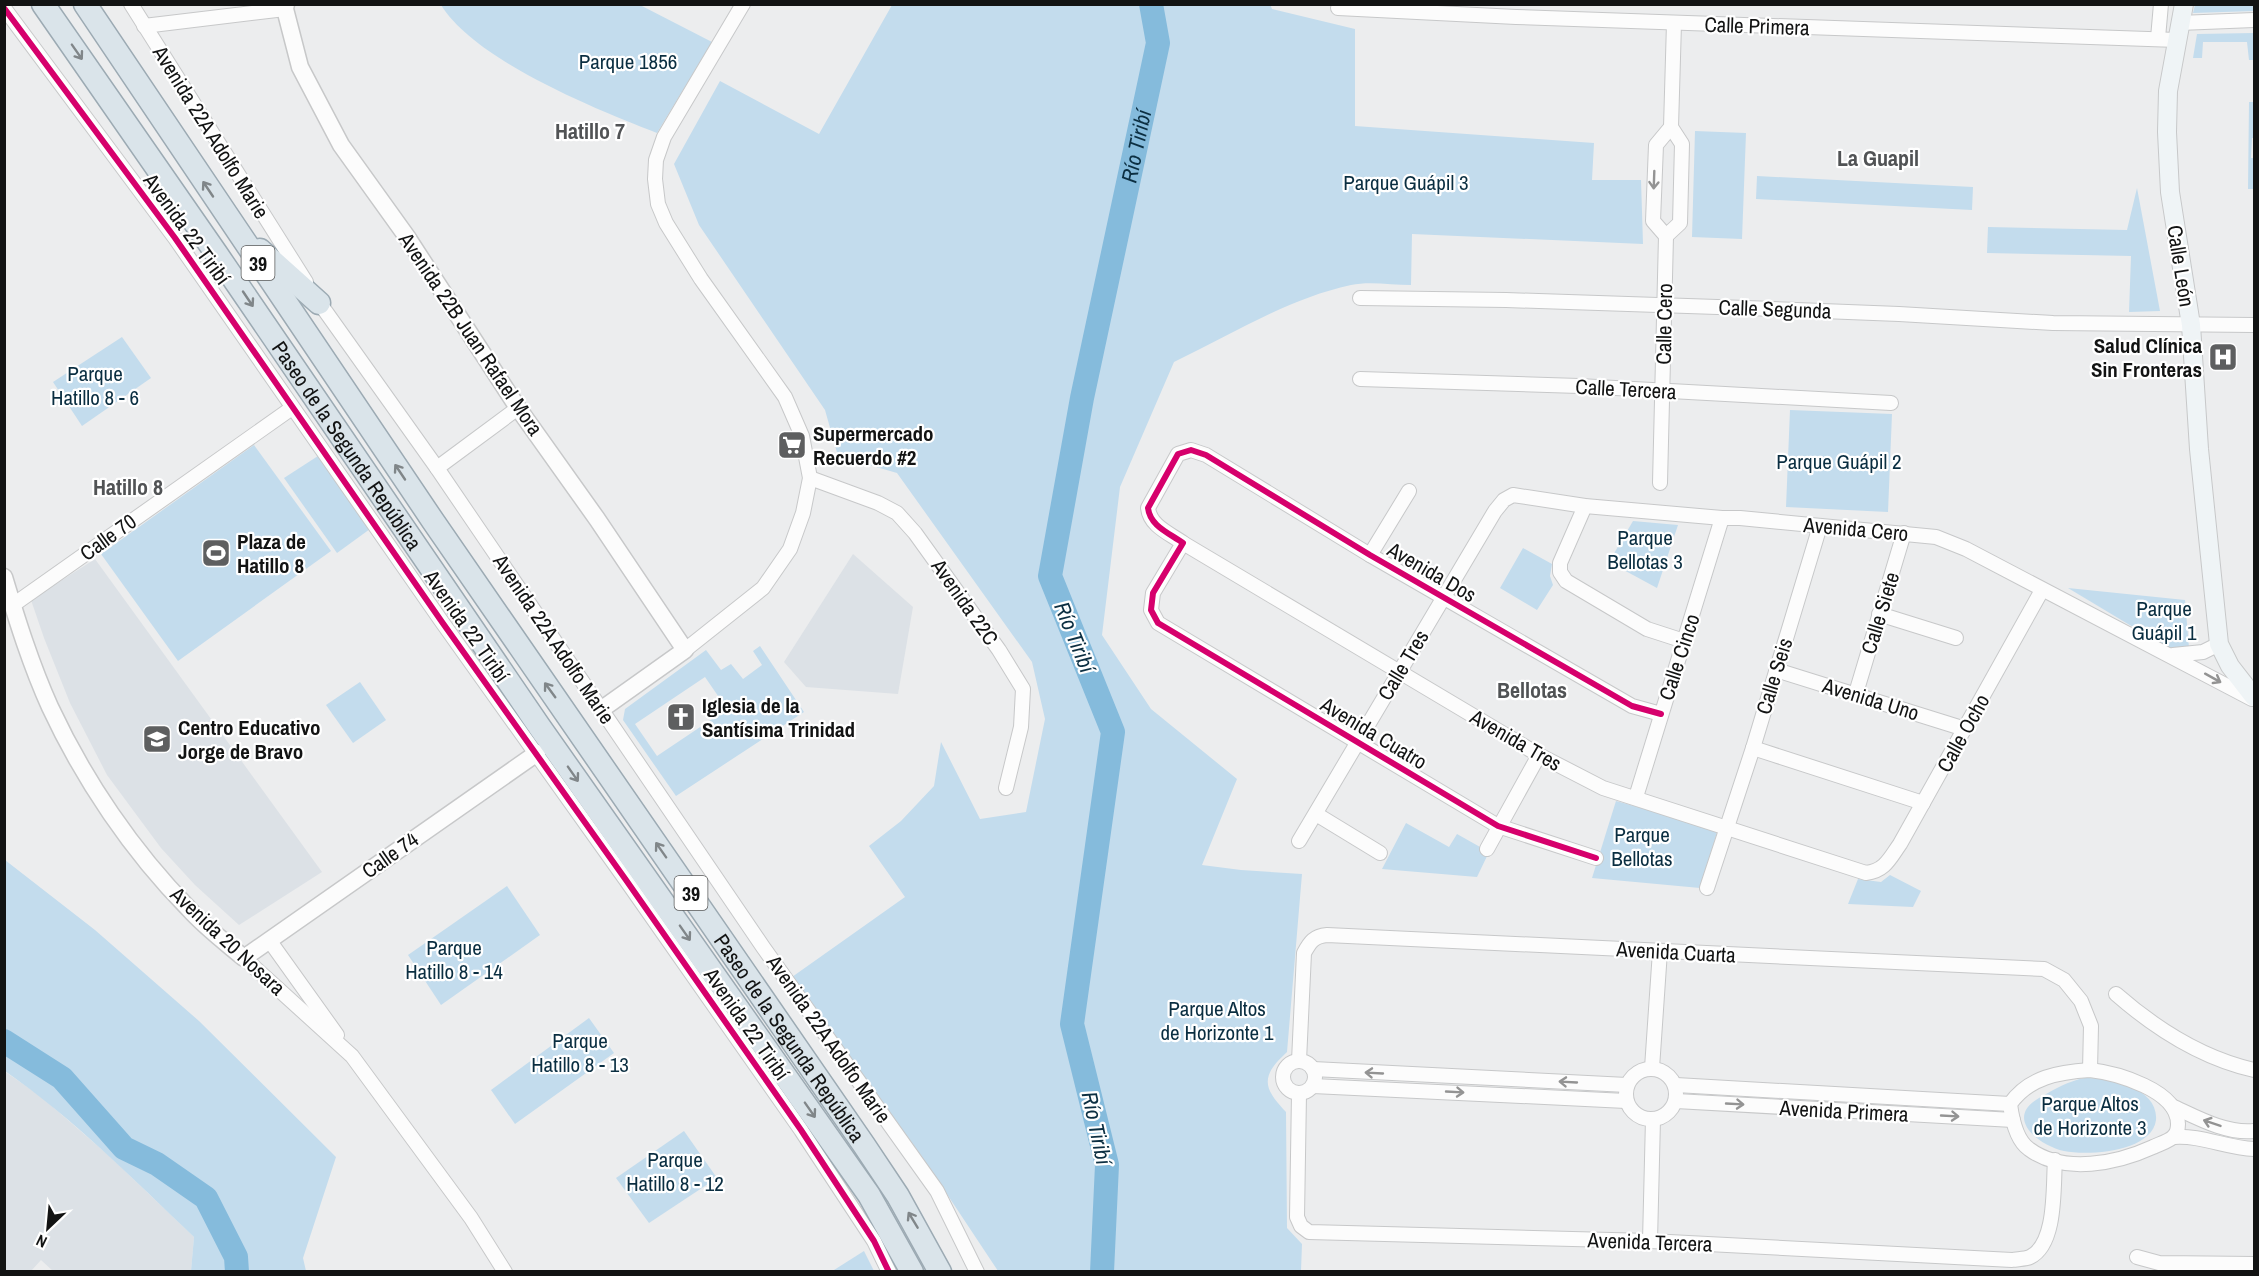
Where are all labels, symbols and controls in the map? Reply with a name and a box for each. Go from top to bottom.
street label: Calle Primera [1704,10,1811,42]
street label: Avenida 22A Adolfo Marie [145,39,276,224]
one-way arrow [71,44,83,60]
park label: Parque 1856 [579,47,677,76]
water label: Río Tiribí [1114,105,1159,185]
district label: Hatillo 7 [555,116,625,146]
district label: La Guapil [1837,143,1919,173]
street label: Avenida 22 Tiribí [136,167,237,291]
park label: Parque Guápil 3 [1343,168,1469,197]
one-way arrow [1649,170,1660,190]
one-way arrow [202,181,214,198]
street label: Calle León [2160,223,2202,309]
street label: Avenida 22B Juan Rafael Mora [392,226,550,442]
road number: 39 [242,246,274,280]
street label: Calle Cero [1649,283,1679,365]
one-way arrow [242,290,254,306]
street label: Calle Segunda [1718,293,1832,325]
place label: Salud Clínica Sin Fronteras [2091,331,2202,384]
street label: Paseo de la Segunda República [266,335,429,556]
hospital icon: Salud Clínica Sin Fronteras [2207,341,2239,373]
park label: Parque Hatillo 8 - 6 [51,359,139,412]
street label: Calle Tercera [1575,372,1678,406]
place label: Supermercado Recuerdo #2 [813,419,934,472]
supermarket icon: Supermercado Recuerdo #2 [776,429,808,461]
park label: Parque Guápil 2 [1776,447,1902,476]
one-way arrow [394,464,406,481]
district label: Hatillo 8 [93,472,163,502]
street label: Calle 70 [74,507,142,567]
street label: Avenida Cero [1801,510,1910,548]
park label: Parque Bellotas 3 [1607,523,1683,576]
place label: Plaza de Hatillo 8 [237,527,306,580]
street label: Avenida Dos [1381,534,1482,609]
sports icon: Plaza de Hatillo 8 [200,537,232,569]
street label: Avenida 22A Adolfo Marie [486,548,622,730]
street label: Avenida 22C [924,552,1005,651]
street label: Avenida 22 Tiribí [417,563,517,688]
street label: Calle Siete [1854,568,1906,658]
park label: Parque Guápil 1 [2131,594,2197,647]
water label: Río Tiribí [1047,597,1104,679]
street label: Calle Cinco [1651,610,1707,704]
street label: Calle Tres [1371,624,1435,706]
street label: Calle Seis [1749,634,1799,718]
street label: Avenida Uno [1818,670,1923,727]
one-way arrow [2204,672,2221,684]
district label: Bellotas [1497,675,1567,705]
one-way arrow [544,683,556,699]
street label: Avenida Cuatro [1315,689,1433,776]
street label: Calle Ocho [1930,689,1996,777]
place label: Iglesia de la Santísima Trinidad [702,691,855,744]
church icon: Iglesia de la Santísima Trinidad [665,701,697,733]
street label: Avenida Tres [1464,702,1567,778]
place label: Centro Educativo Jorge de Bravo [178,713,321,766]
school or university icon: Centro Educativo Jorge de Bravo [141,723,173,755]
one-way arrow [567,766,579,782]
park label: Parque Bellotas [1611,820,1673,873]
street label: Calle 74 [356,825,425,885]
one-way arrow [655,843,667,859]
road number: 39 [674,876,708,910]
street label: Avenida 20 Nosara [164,880,292,1002]
one-way arrow [679,925,691,941]
street label: Paseo de la Segunda República [708,928,872,1148]
park label: Parque Hatillo 8 - 14 [405,933,503,986]
street label: Avenida Cuarta [1615,934,1737,970]
street label: Avenida 22A Adolfo Marie [760,948,898,1129]
street label: Avenida 22 Tiribí [697,961,797,1086]
park label: Parque Altos de Horizonte 1 [1161,994,1274,1047]
park label: Parque Hatillo 8 - 13 [531,1026,629,1079]
one-way arrow [1364,1067,1384,1078]
one-way arrow [1559,1077,1579,1088]
one-way arrow [1445,1087,1465,1098]
water label: Río Tiribí [1075,1089,1120,1169]
park label: Parque Altos de Horizonte 3 [2034,1089,2146,1142]
street label: Avenida Primera [1778,1093,1910,1129]
one-way arrow [1724,1099,1744,1110]
one-way arrow [804,1101,816,1117]
one-way arrow [1940,1111,1960,1122]
one-way arrow [2203,1116,2222,1127]
park label: Parque Hatillo 8 - 12 [626,1145,724,1198]
north arrow [18,1198,78,1258]
one-way arrow [906,1212,918,1229]
street label: Avenida Tercera [1586,1225,1713,1259]
text: N [32,1230,51,1253]

